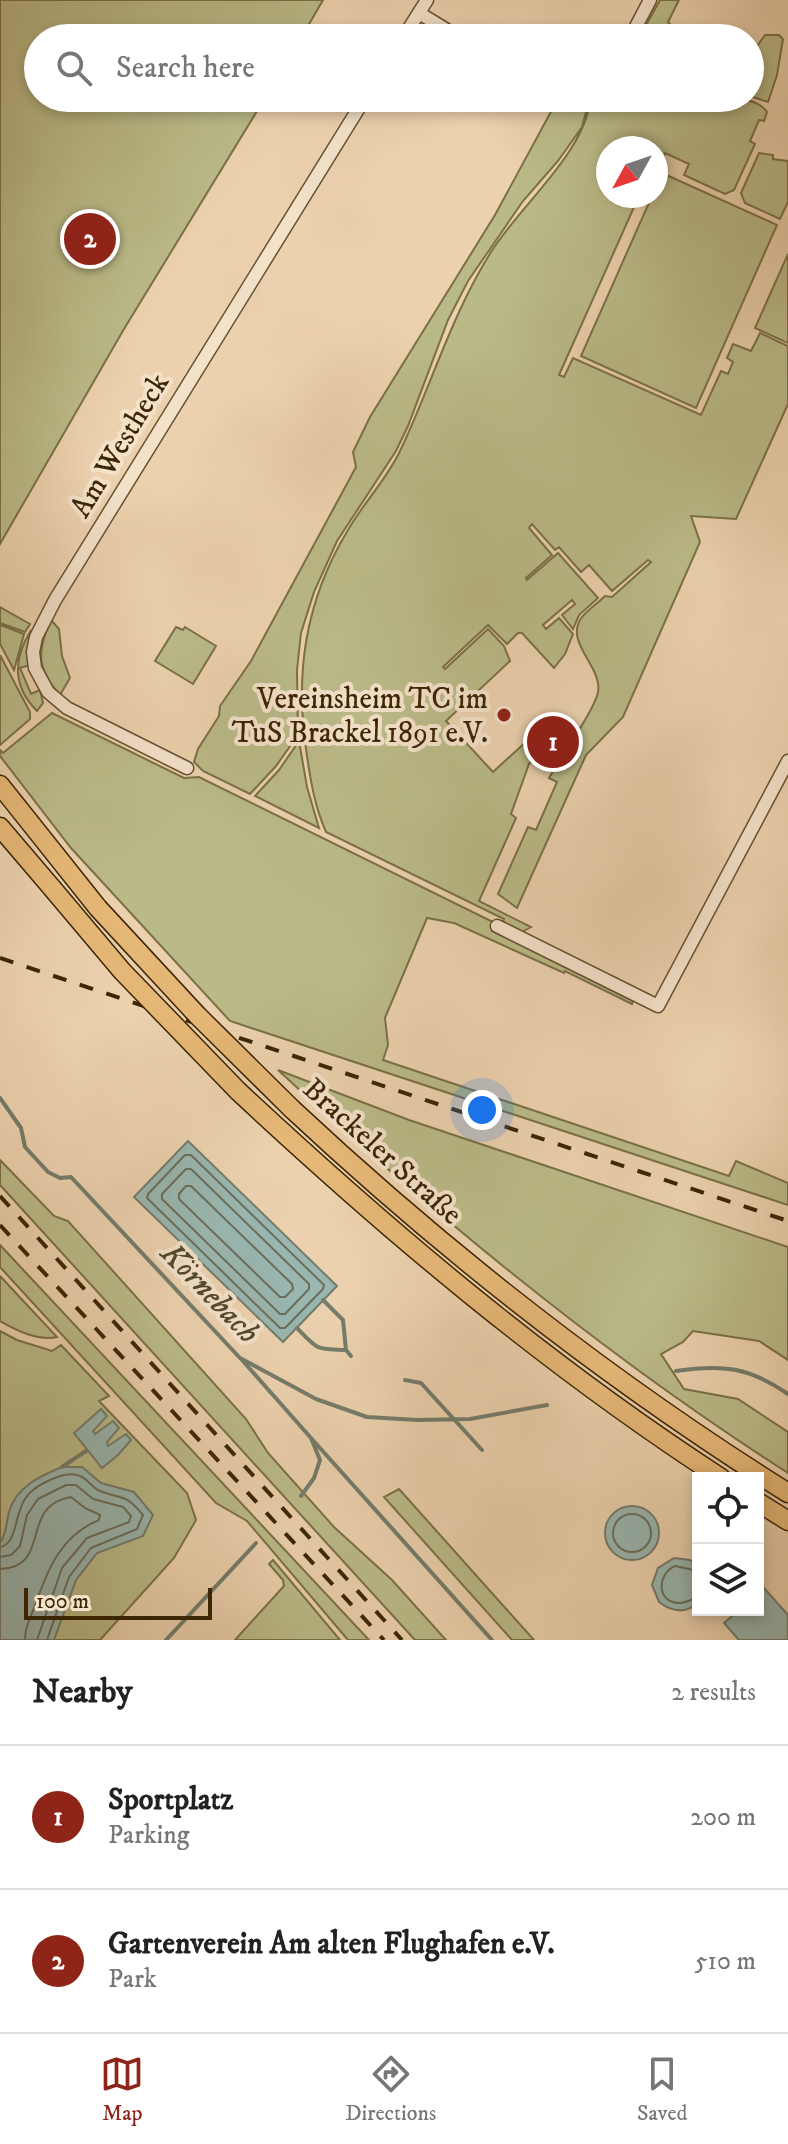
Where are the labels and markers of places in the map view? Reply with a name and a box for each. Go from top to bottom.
pin: 2 [64,209,116,269]
place label: Vereinsheim TC im TuS Brackel 1891 e.V. [232,681,488,752]
marker: Vereinsheim TC im TuS Brackel 1891 e.V. [495,706,513,724]
pin: 1 [527,712,579,772]

